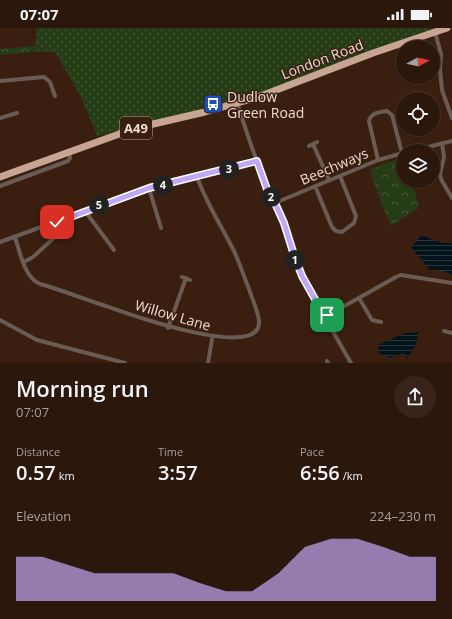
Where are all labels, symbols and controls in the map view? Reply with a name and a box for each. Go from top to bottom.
text: 07:07 [20,4,59,24]
street label: London Road [278,35,366,83]
north arrow [396,40,440,84]
map controls [396,40,440,188]
place label: Dudlow Green Road [227,87,304,122]
button: locate [396,92,440,136]
bus stop icon: Dudlow Green Road [202,93,224,115]
road number: A49 [120,117,152,139]
street label: Beechways [297,143,371,189]
button: layers [396,144,440,188]
pin: 3 [219,159,239,179]
text: 3 [226,161,232,176]
pin: 4 [153,175,173,195]
text: 4 [160,177,166,192]
pin: 2 [261,187,281,207]
text: 2 [268,189,274,204]
pin: 5 [89,195,109,215]
text: 5 [96,197,102,212]
pin [40,205,74,239]
icon: check [46,211,68,233]
pin: 1 [285,250,305,270]
text: 1 [292,252,298,267]
street label: Willow Lane [133,295,213,335]
pin [310,298,344,332]
icon: arrive [316,304,338,326]
text: Morning run [16,373,149,403]
button: share [394,376,436,418]
text: 07:07 [16,403,49,421]
text: Distance [16,444,60,459]
text: Time [158,444,183,459]
text: Pace [300,444,324,459]
text: 0.57 [16,459,56,486]
text: 3:57 [158,459,198,486]
text: 6:56 [300,459,340,486]
text: km [56,468,75,483]
text: /km [340,468,363,483]
text: Elevation [16,507,71,525]
text: 224–230 m [369,507,436,525]

